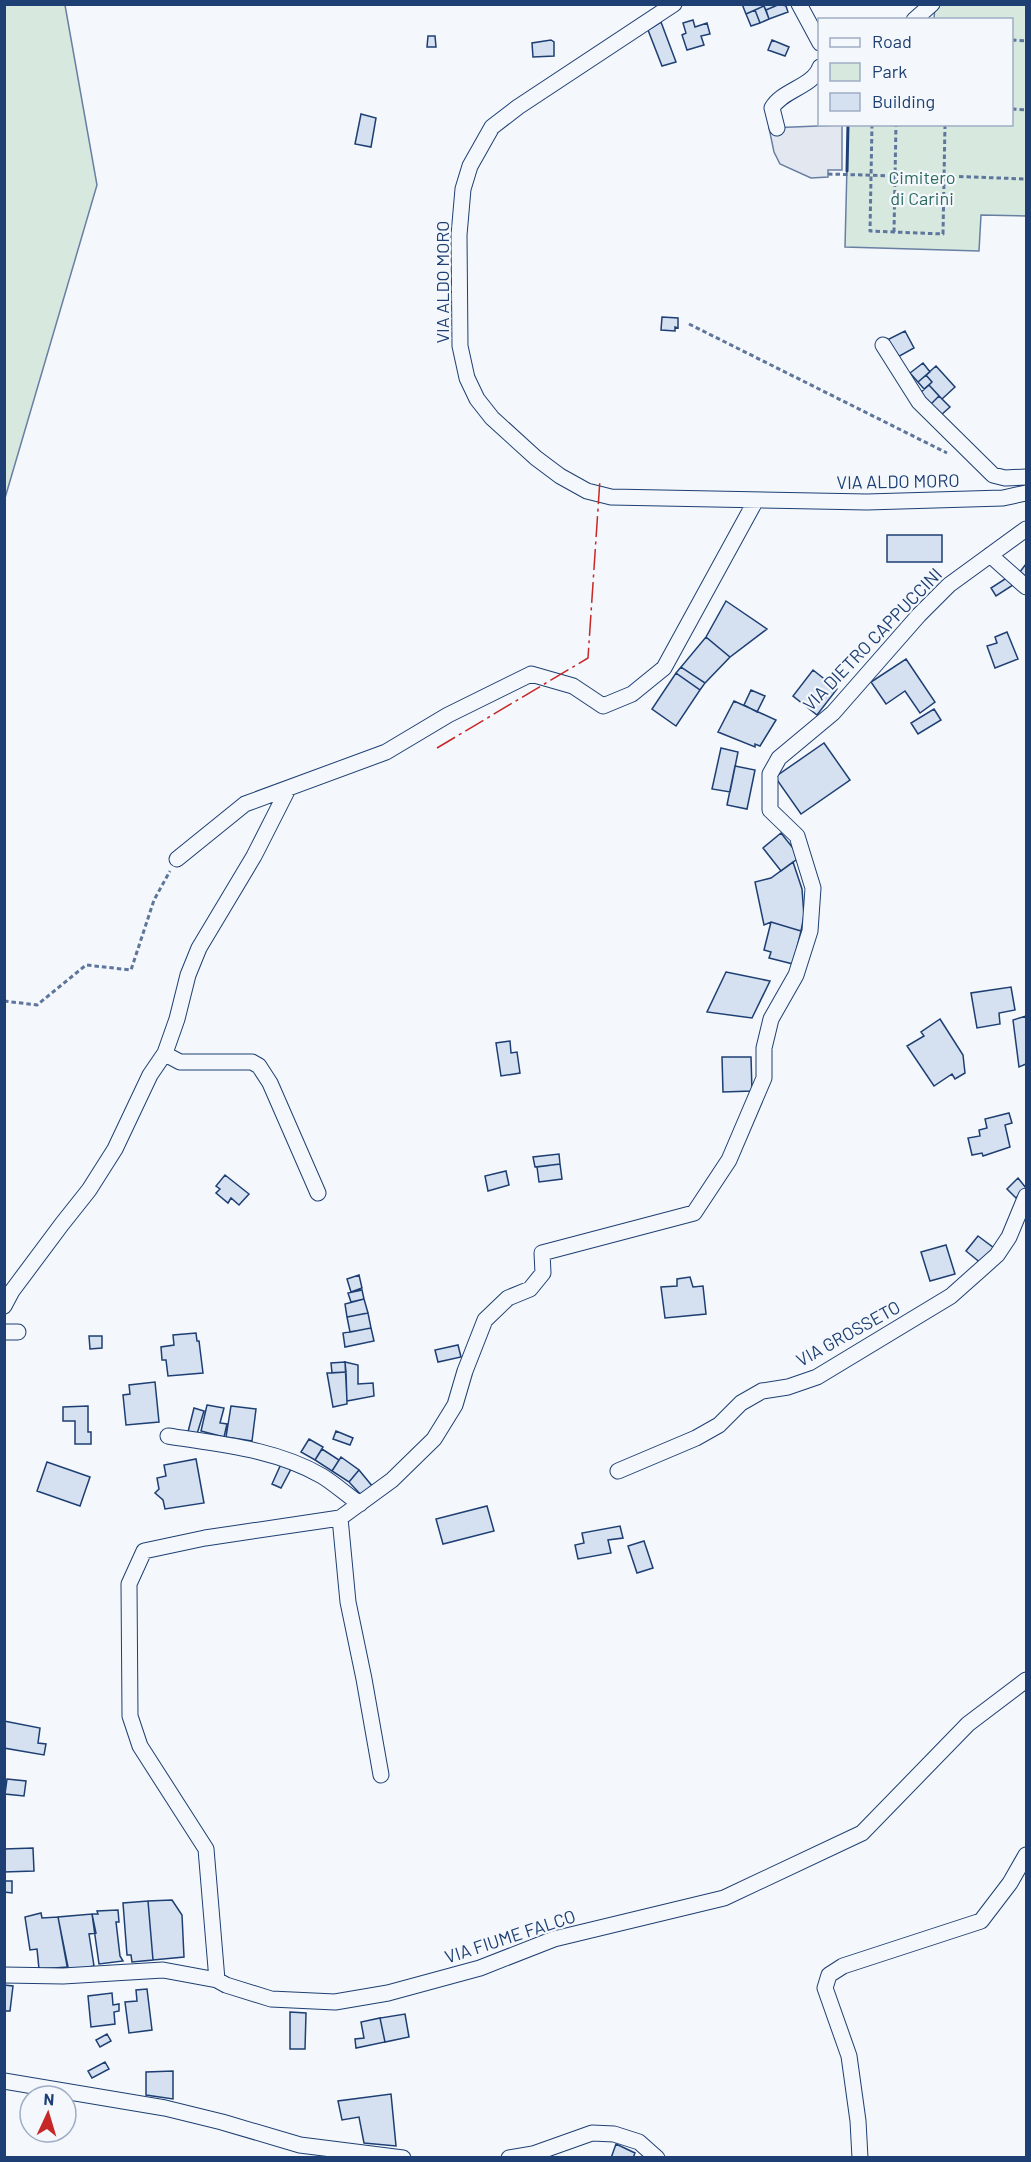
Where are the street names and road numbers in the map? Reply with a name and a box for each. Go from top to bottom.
street label: VIA ALDO MORO [431,220,453,344]
street label: VIA ALDO MORO [836,469,960,493]
street label: VIA DIETRO CAPPUCCINI [798,563,946,715]
street label: VIA GROSSETO [792,1295,904,1371]
street label: VIA FIUME FALCO [442,1904,578,1968]

